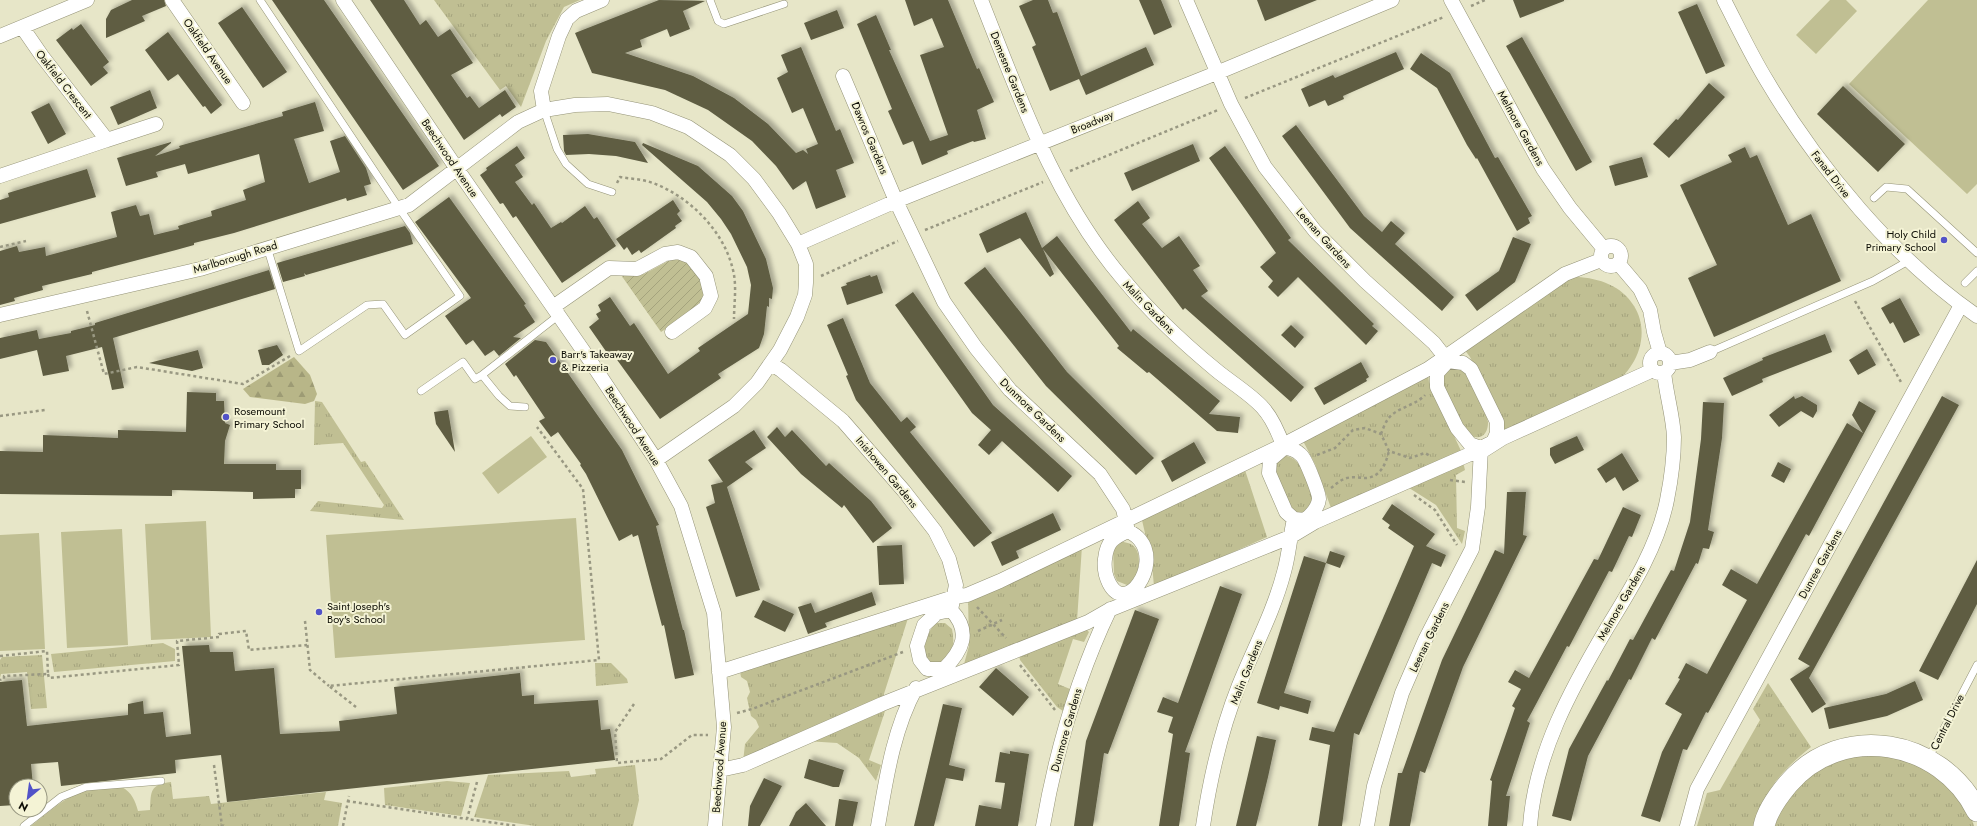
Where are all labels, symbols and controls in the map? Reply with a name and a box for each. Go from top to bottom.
street label: Oakfield Avenue [179,15,237,87]
street label: Demesne Gardens [986,29,1034,116]
street label: Oakfield Crescent [32,46,96,122]
street label: Melmore Gardens [1494,87,1549,169]
street label: Dawros Gardens [848,99,893,177]
street label: Broadway [1068,106,1116,138]
street label: Beechwood Avenue [418,116,482,201]
street label: Fanad Drive [1808,147,1855,201]
street label: Leenan Gardens [1293,204,1356,272]
place label: Holy Child Primary School [1866,226,1936,255]
marker: Holy Child Primary School [1939,235,1949,245]
street label: Marlborough Road [191,237,279,277]
street label: Malin Gardens [1119,277,1179,338]
place label: Barr's Takeaway & Pizzeria [561,346,632,375]
marker: Barr's Takeaway & Pizzeria [548,355,558,365]
street label: Dunmore Gardens [997,374,1070,446]
street label: Beechwood Avenue [601,383,665,469]
place label: Rosemount Primary School [234,403,304,432]
marker: Rosemount Primary School [221,412,231,422]
street label: Inishowen Gardens [852,433,922,512]
street label: Dunree Gardens [1794,526,1846,602]
street label: Melmore Gardens [1593,562,1649,643]
place label: Saint Joseph's Boy's School [327,598,390,627]
street label: Leenan Gardens [1405,599,1453,675]
marker: Saint Joseph's Boy's School [314,607,324,617]
street label: Malin Gardens [1226,637,1266,707]
street label: Dunmore Gardens [1046,686,1086,774]
street label: Central Drive [1926,691,1968,753]
street label: Beechwood Avenue [708,720,730,813]
north arrow [8,778,48,818]
text: N [15,798,31,816]

